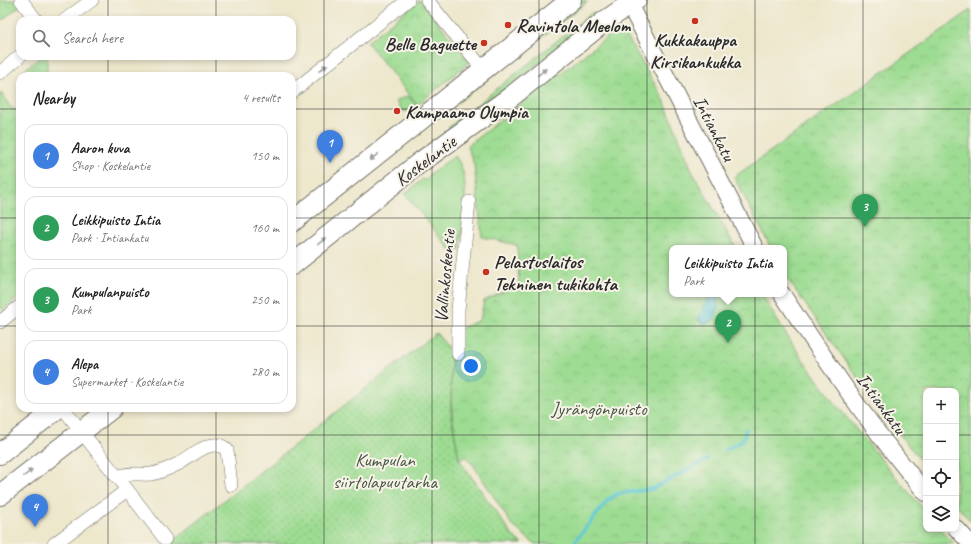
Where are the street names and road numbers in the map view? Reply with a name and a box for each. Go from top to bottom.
street label: Intiankatu [688,92,741,166]
street label: Koskelantie [390,129,462,192]
street label: Vallinkoskentie [429,227,461,323]
street label: Intiankatu [851,368,912,440]

